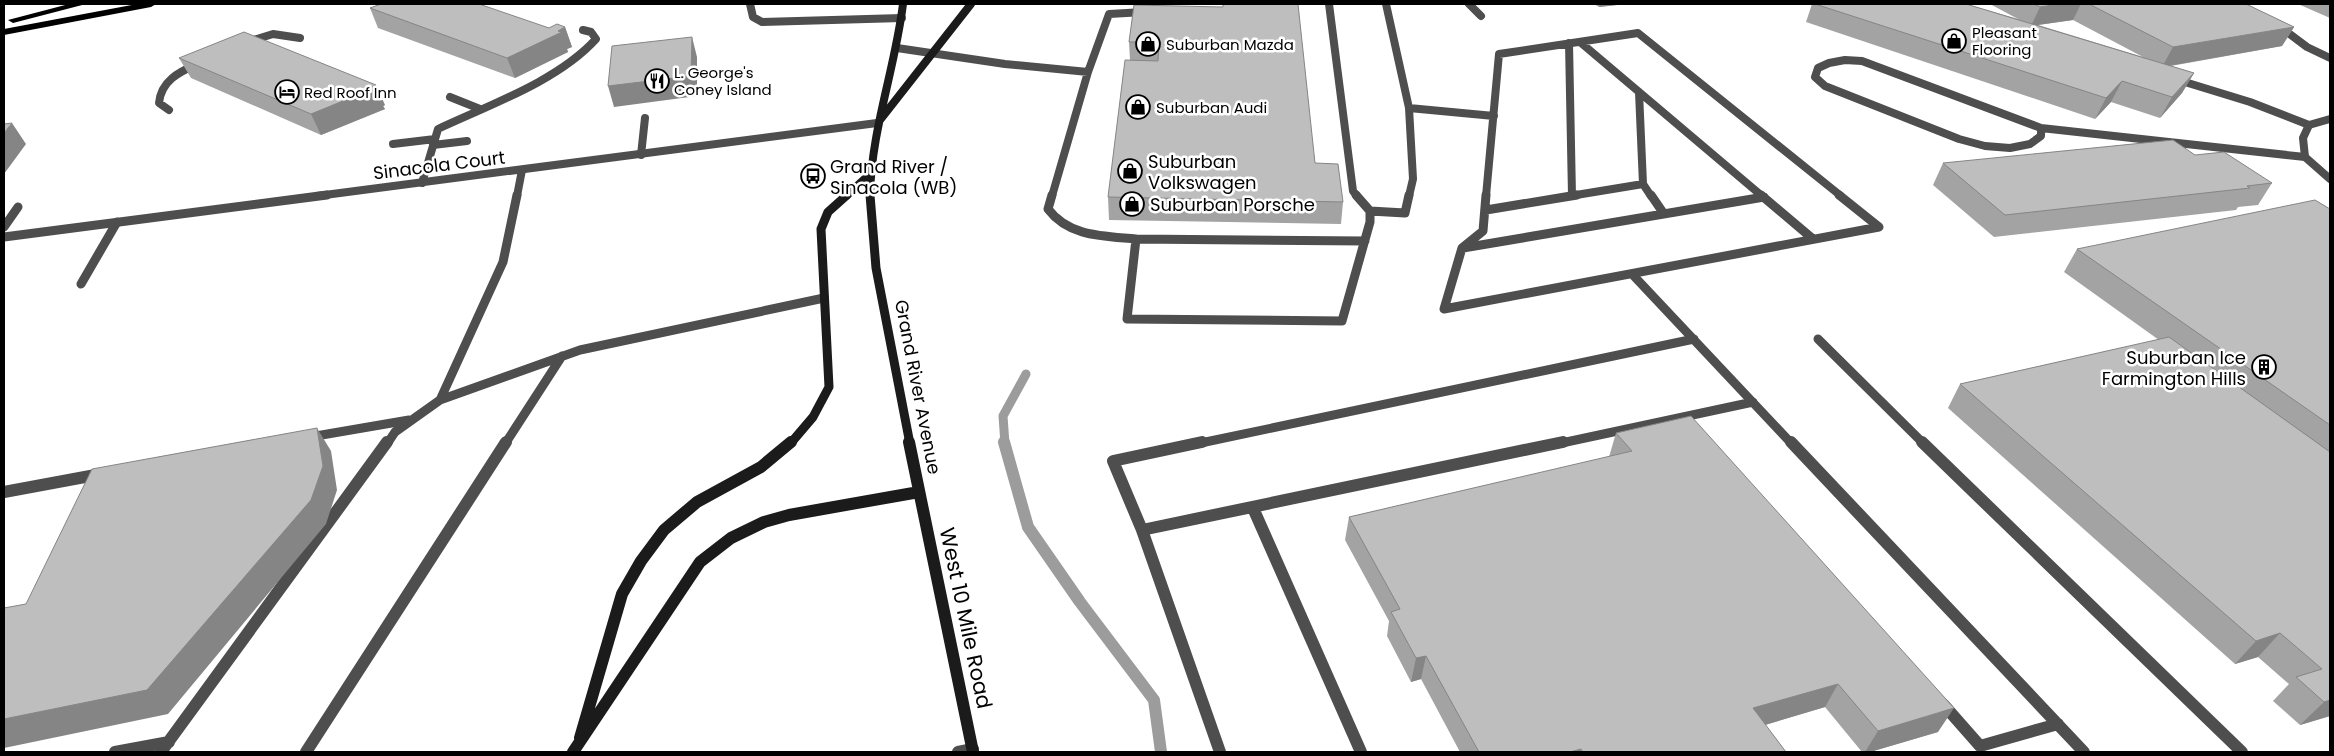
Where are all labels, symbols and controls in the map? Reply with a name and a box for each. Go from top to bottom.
place label: Pleasant Flooring [1972,22,2037,60]
shop icon: Pleasant Flooring [1941,28,1967,54]
shop icon: Suburban Mazda [1135,31,1161,57]
place label: Suburban Mazda [1166,34,1294,55]
place label: L. George's Coney Island [674,62,772,100]
restaurant icon: L. George's Coney Island [644,68,670,94]
hotel icon: Red Roof Inn [274,79,300,105]
place label: Red Roof Inn [304,82,397,103]
shop icon: Suburban Audi [1125,94,1151,120]
place label: Suburban Audi [1156,97,1267,118]
street label: Sinacola Court [372,145,506,185]
place label: Suburban Volkswagen [1148,149,1257,195]
place label: Grand River / Sinacola (WB) [830,154,957,200]
shop icon: Suburban Volkswagen [1117,158,1143,184]
bus stop icon: Grand River / Sinacola (WB) [800,163,826,189]
shop icon: Suburban Porsche [1119,191,1145,217]
place label: Suburban Porsche [1150,192,1315,217]
street label: Grand River Avenue [889,298,947,476]
place label: Suburban Ice Farmington Hills [2102,345,2246,391]
building icon: Suburban Ice Farmington Hills [2251,354,2277,380]
street label: West 10 Mile Road [933,525,999,711]

